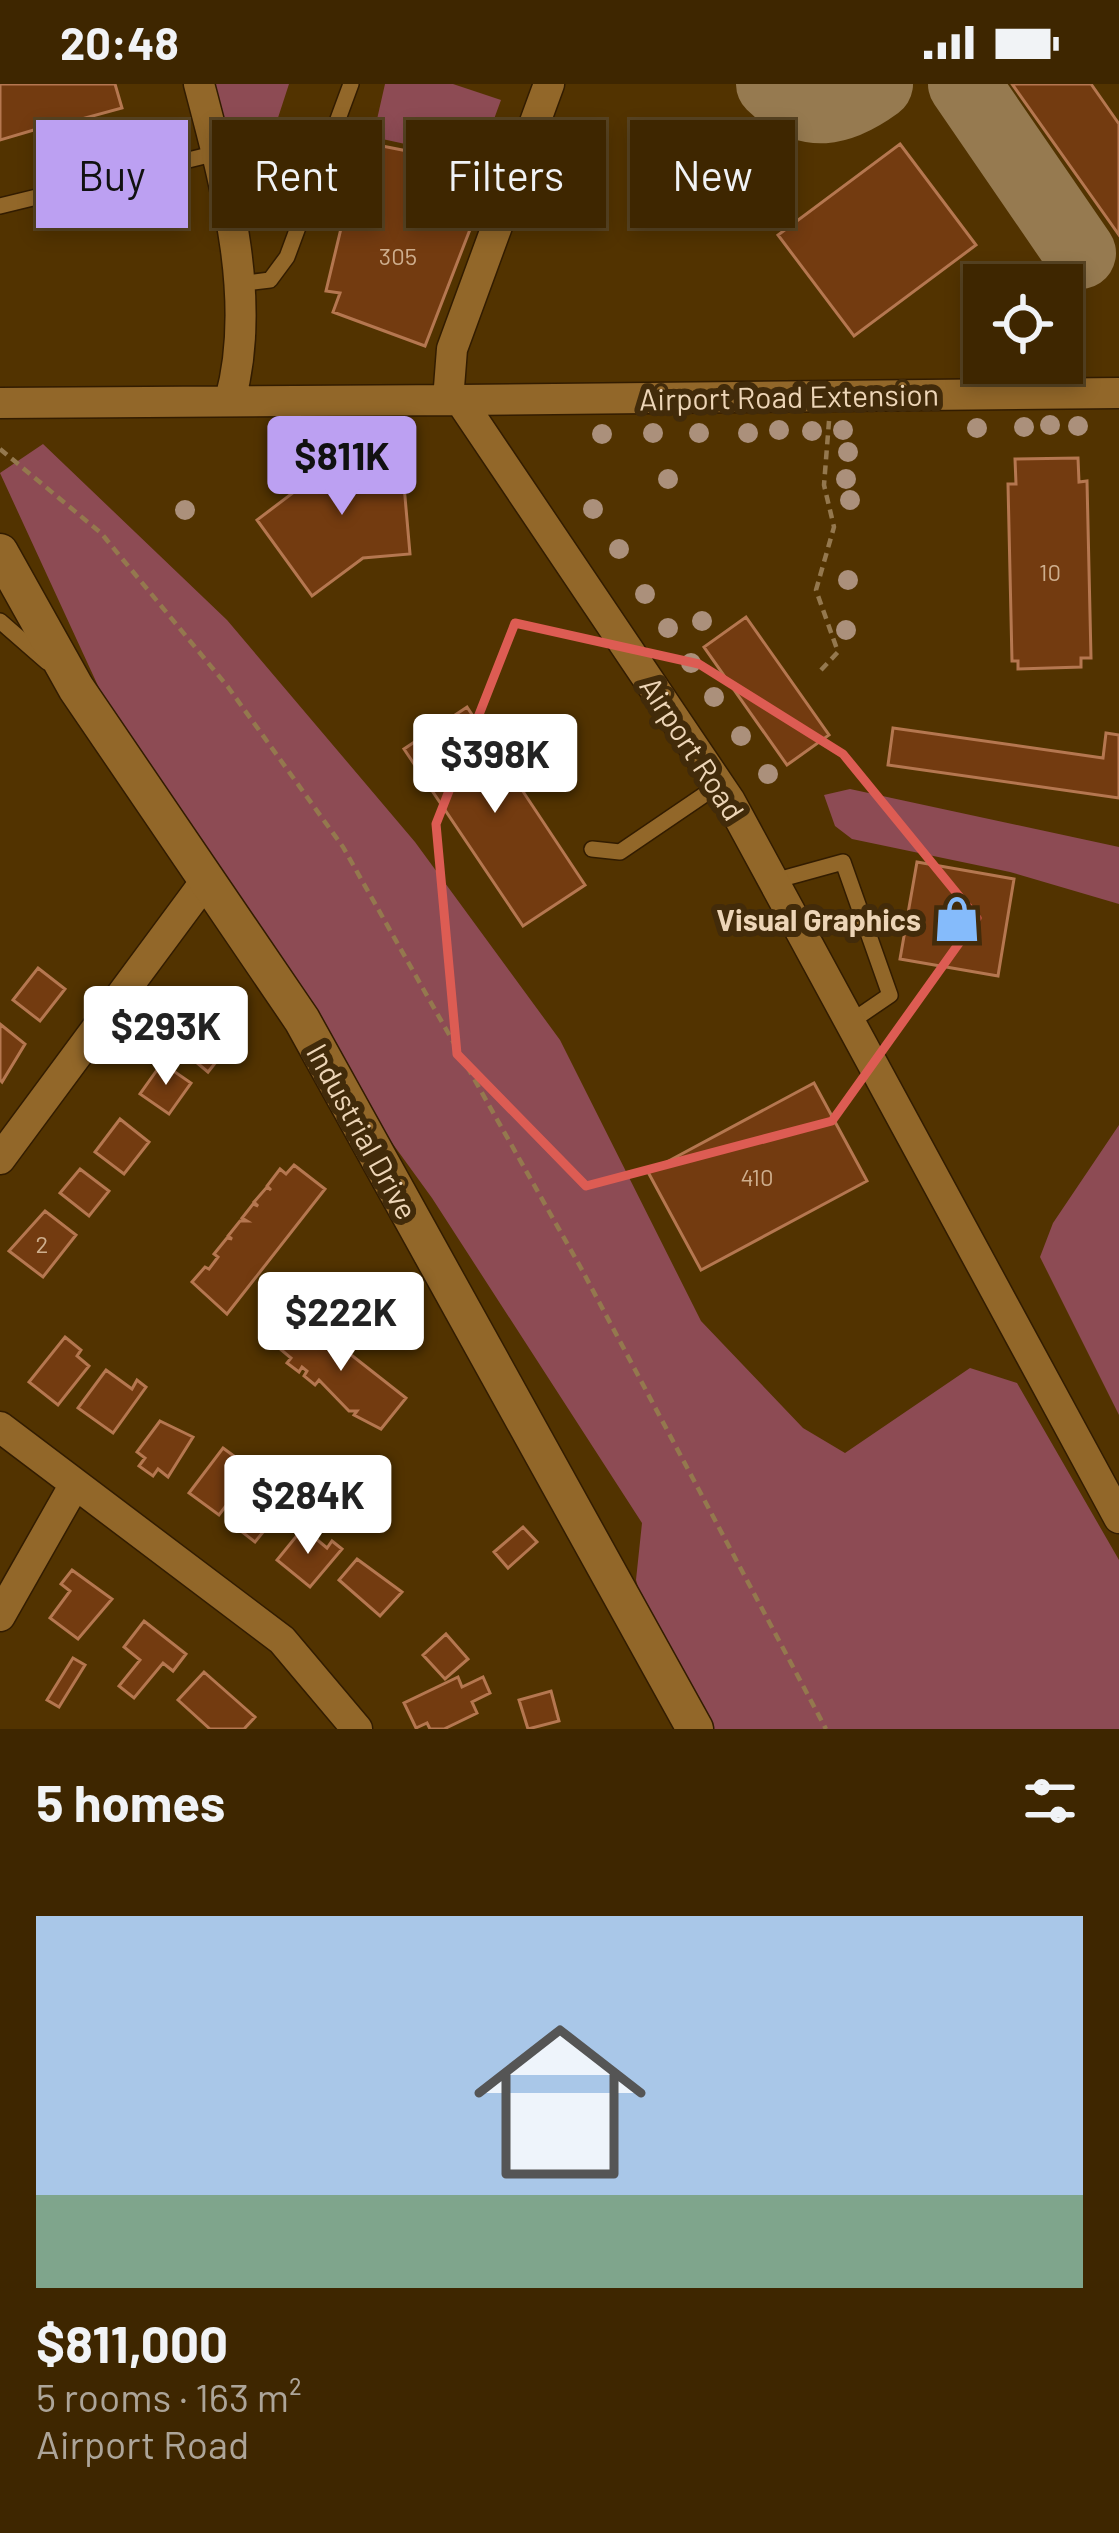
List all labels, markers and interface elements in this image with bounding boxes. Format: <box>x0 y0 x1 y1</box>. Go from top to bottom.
text: 20:48 <box>60 15 179 69</box>
chip: Buy <box>36 120 188 228</box>
chip: Rent <box>212 120 382 228</box>
chip: Filters <box>406 120 606 228</box>
chip: New <box>630 120 795 228</box>
house number: 305 <box>379 241 417 270</box>
map controls <box>963 264 1083 384</box>
button: locate <box>963 264 1083 384</box>
street label: Airport Road Extension <box>639 375 939 417</box>
pin: $811K <box>258 416 426 518</box>
text: $811K <box>294 431 390 478</box>
house number: 10 <box>1039 557 1061 586</box>
street label: Airport Road <box>633 669 753 827</box>
pin: $398K <box>411 714 579 816</box>
text: $398K <box>440 729 550 776</box>
shop icon: Visual Graphics <box>932 894 982 944</box>
place label: Visual Graphics <box>716 901 921 937</box>
pin: $293K <box>82 986 250 1088</box>
text: $293K <box>111 1001 221 1048</box>
street label: Industrial Drive <box>300 1037 426 1225</box>
house number: 410 <box>741 1162 773 1191</box>
house number: 2 <box>36 1229 48 1258</box>
pin: $222K <box>257 1272 425 1374</box>
text: $222K <box>285 1287 397 1334</box>
pin: $284K <box>224 1455 392 1557</box>
text: $284K <box>251 1470 365 1517</box>
icon: filters <box>1017 1768 1083 1834</box>
text: 5 homes <box>36 1771 225 1832</box>
icon: home <box>452 1994 668 2210</box>
text: $811,000 <box>36 2312 228 2373</box>
text: 5 rooms · 163 m² <box>36 2373 302 2420</box>
text: Airport Road <box>36 2420 249 2467</box>

